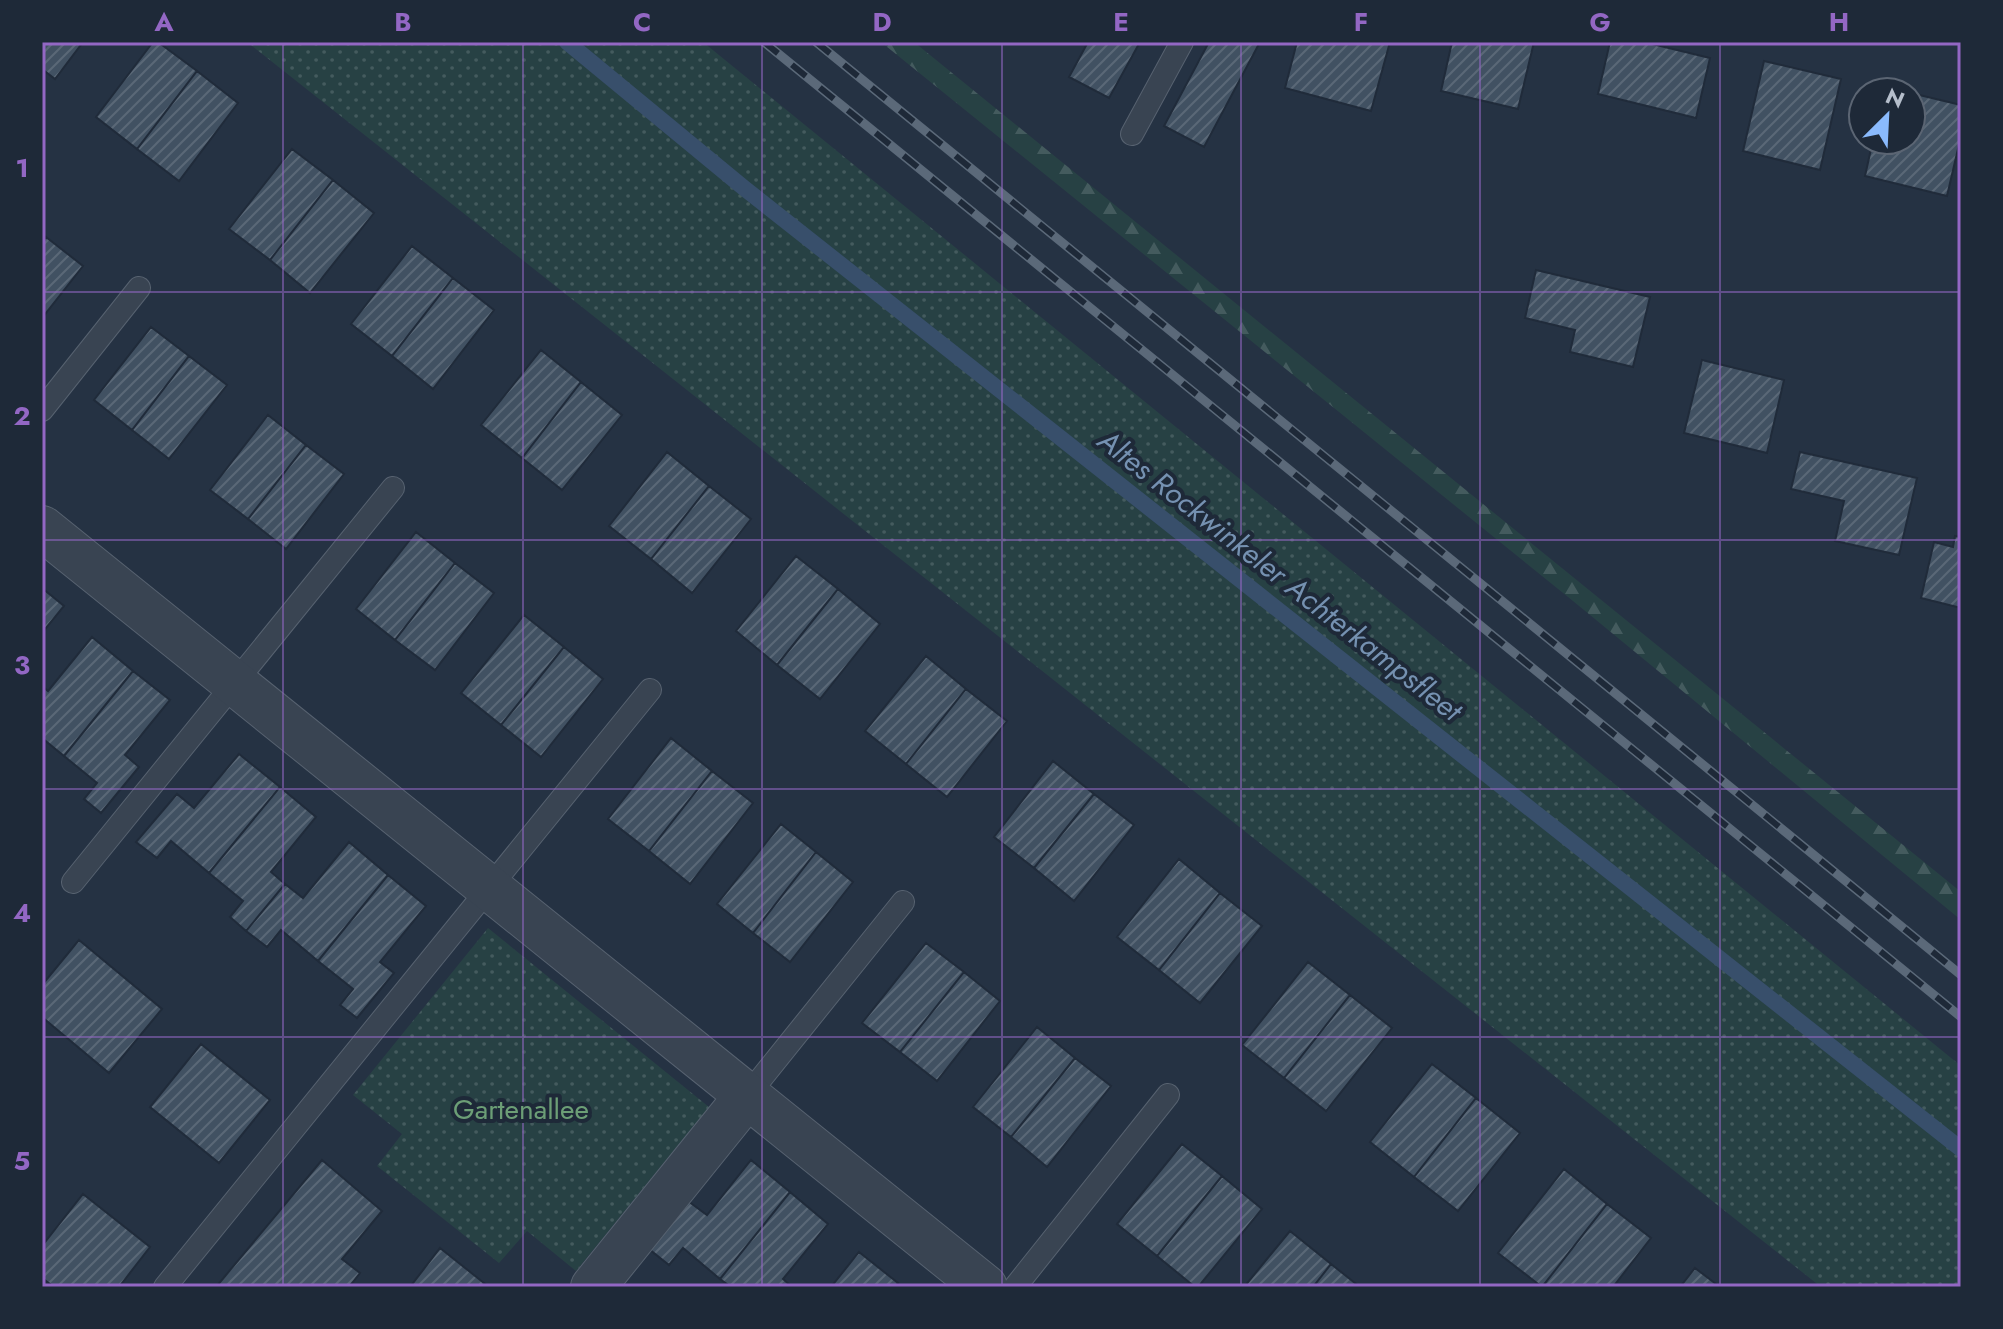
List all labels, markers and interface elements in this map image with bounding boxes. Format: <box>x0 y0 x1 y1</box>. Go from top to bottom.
text: A <box>153 3 174 41</box>
text: B <box>394 3 412 41</box>
text: C <box>633 3 651 41</box>
text: D <box>872 3 892 41</box>
text: E <box>1113 3 1129 41</box>
text: F <box>1354 3 1368 41</box>
text: G <box>1589 3 1611 41</box>
text: H <box>1829 3 1849 41</box>
north arrow <box>1847 76 1927 156</box>
text: N <box>1881 80 1910 116</box>
text: 1 <box>15 149 29 187</box>
text: 2 <box>13 397 31 435</box>
water label: Altes Rockwinkeler Achterkampsfleet <box>1088 418 1473 732</box>
text: 3 <box>14 646 30 684</box>
text: 4 <box>13 894 31 932</box>
park label: Gartenallee <box>453 1089 589 1130</box>
text: 5 <box>14 1142 30 1180</box>

